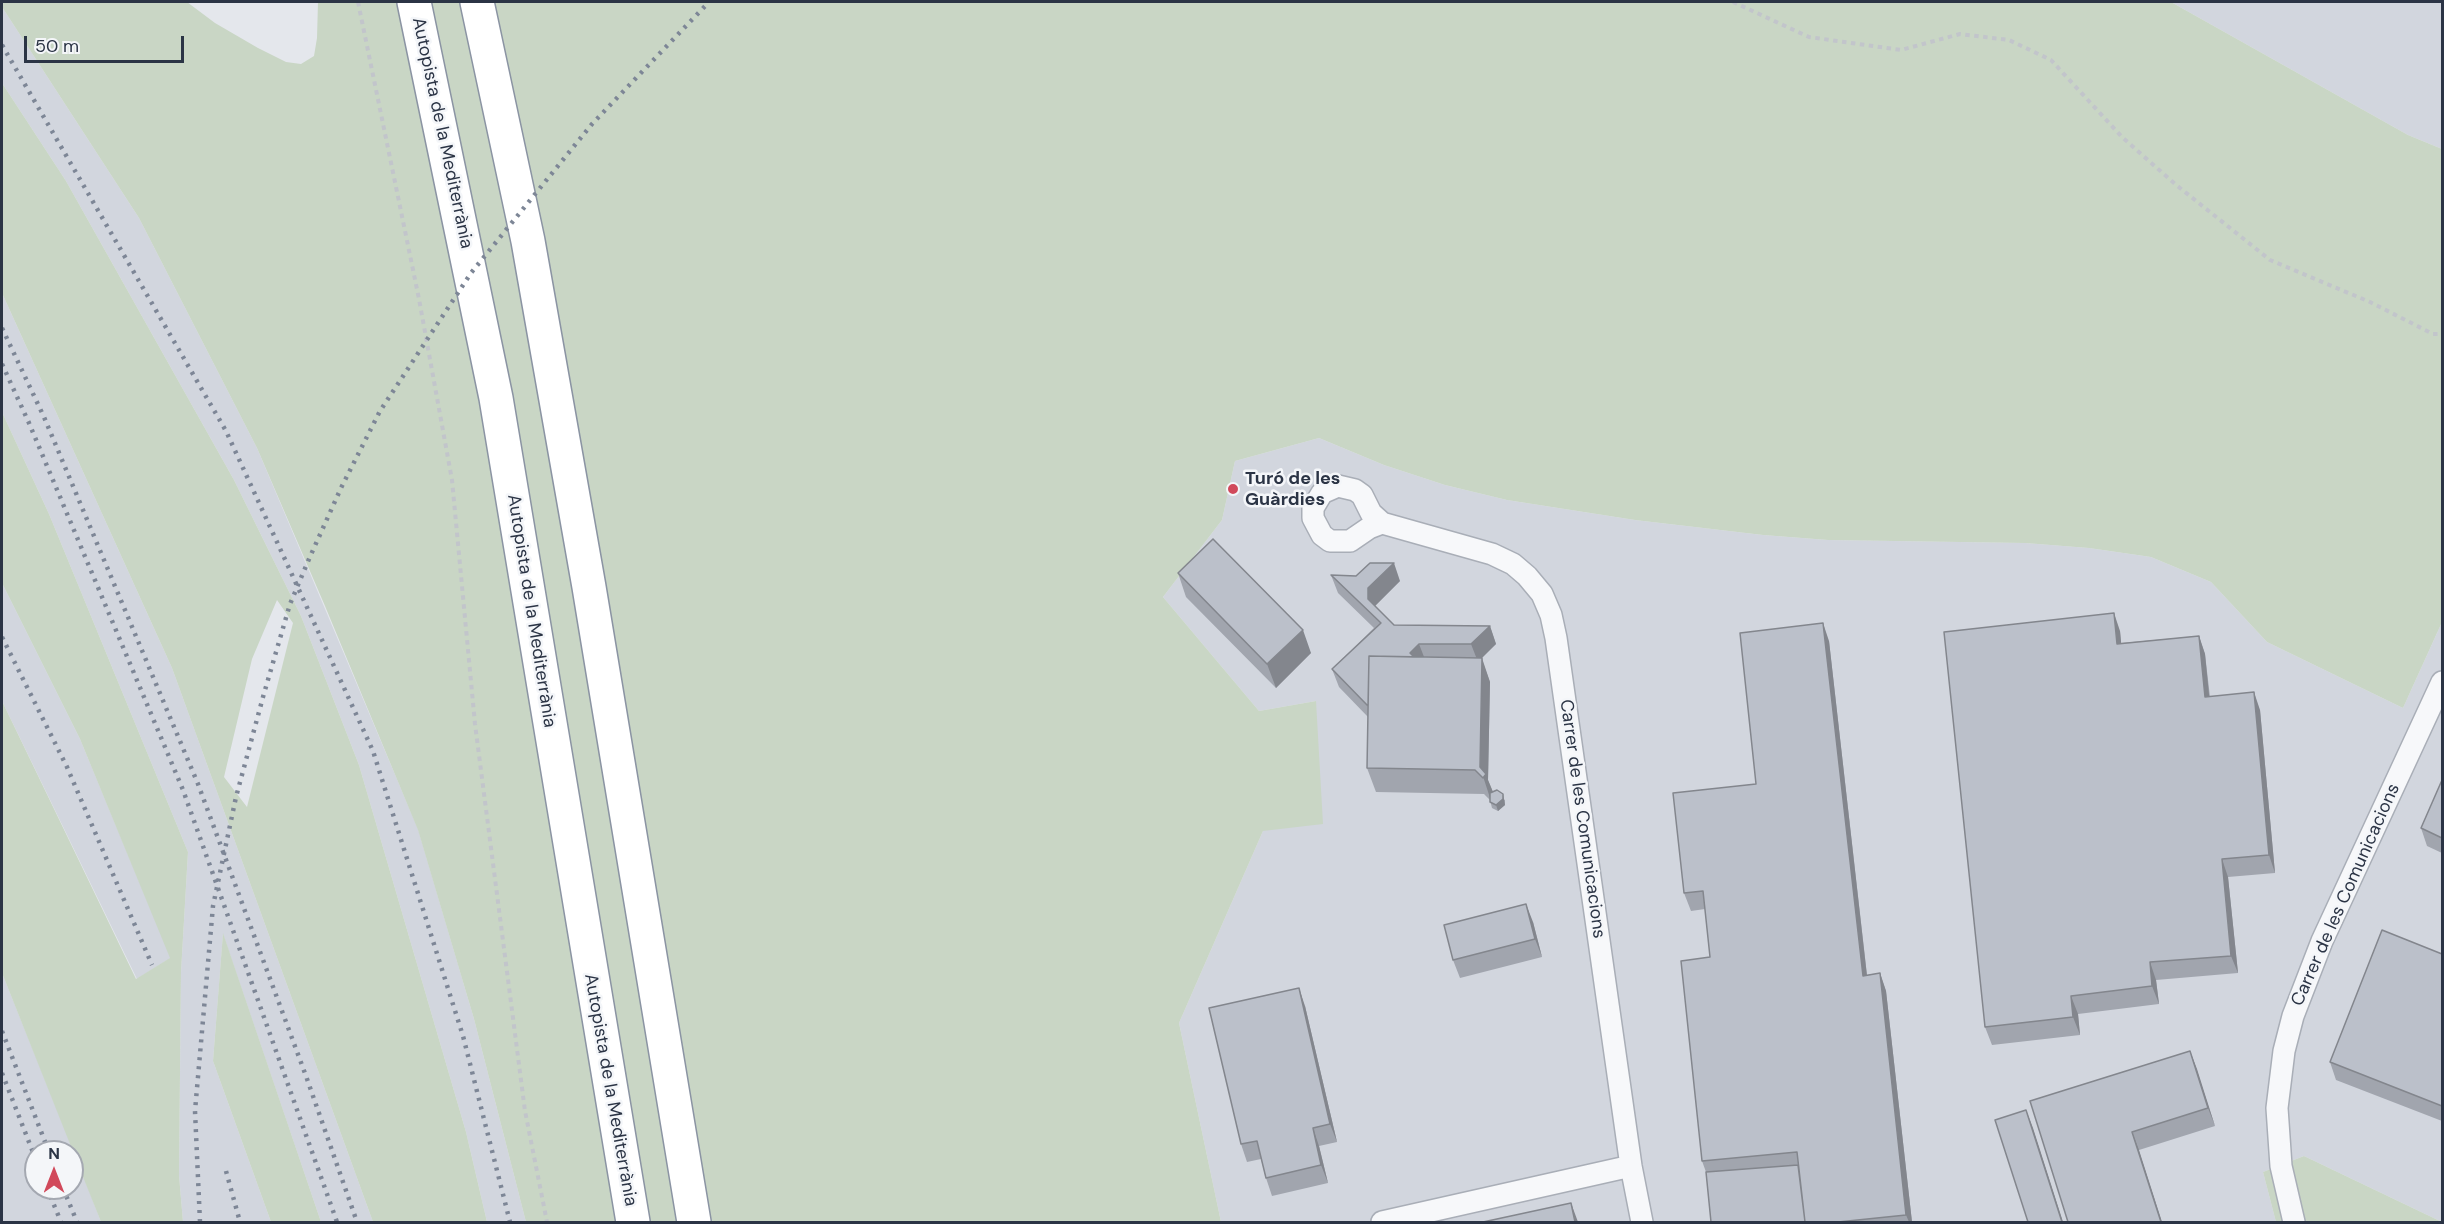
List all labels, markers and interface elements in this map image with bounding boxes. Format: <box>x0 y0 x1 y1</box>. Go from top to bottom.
street label: Autopista de la Mediterrània <box>407 15 477 251</box>
scale bar <box>27 24 188 62</box>
text: 50 m <box>35 34 79 58</box>
place label: Turó de les Guàrdies <box>1245 468 1340 510</box>
marker: Turó de les Guàrdies <box>1226 482 1240 496</box>
street label: Autopista de la Mediterrània <box>502 493 560 729</box>
street label: Carrer de les Comunicacions <box>1555 698 1609 940</box>
street label: Carrer de les Comunicacions <box>2287 781 2405 1009</box>
street label: Autopista de la Mediterrània <box>579 972 641 1208</box>
north arrow <box>24 1140 84 1200</box>
text: N <box>48 1143 60 1164</box>

